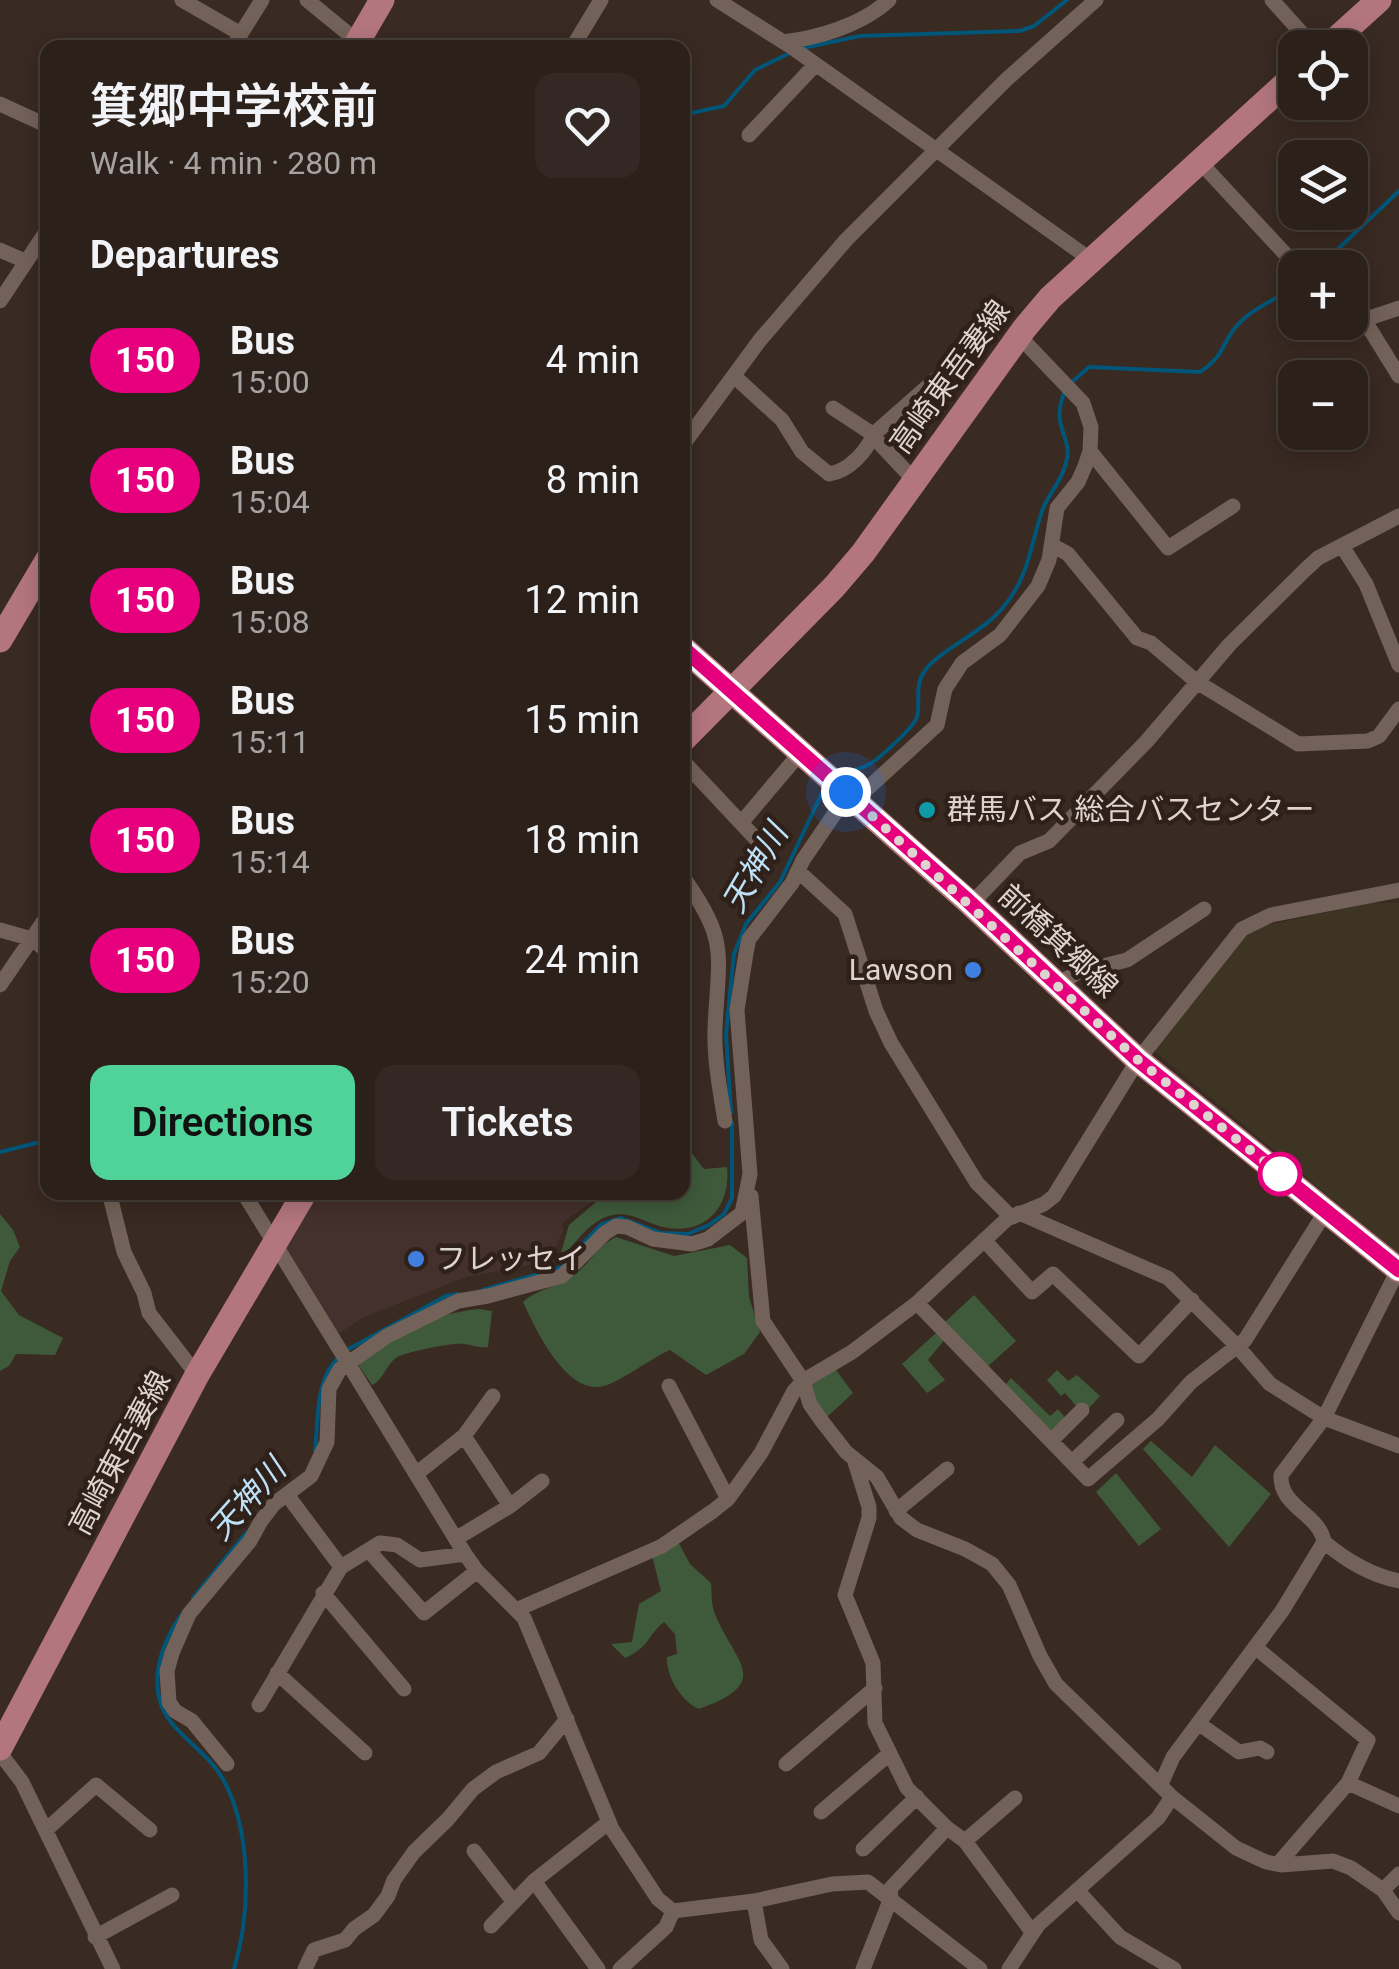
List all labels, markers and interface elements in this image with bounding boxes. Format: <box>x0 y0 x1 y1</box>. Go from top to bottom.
map controls <box>1278 30 1368 450</box>
button: locate <box>1278 30 1368 120</box>
button: heart <box>535 73 640 178</box>
text: 箕郷中学校前 <box>90 78 378 135</box>
button: layers <box>1278 140 1368 230</box>
text: Walk · 4 min · 280 m <box>90 144 377 182</box>
text: Departures <box>90 233 280 277</box>
button: + <box>1278 250 1368 340</box>
street label: 高崎東吾妻線 <box>883 294 1017 460</box>
text: Bus <box>230 319 295 363</box>
text: 4 min <box>546 338 640 382</box>
text: 150 <box>115 340 175 381</box>
button: − <box>1278 360 1368 450</box>
text: 15:00 <box>230 363 310 401</box>
text: Bus <box>230 439 295 483</box>
text: 8 min <box>546 458 640 502</box>
text: 150 <box>115 460 175 501</box>
text: 15:04 <box>230 483 310 521</box>
text: Bus <box>230 559 295 603</box>
text: 12 min <box>524 578 640 622</box>
text: 150 <box>115 580 175 621</box>
text: 15:08 <box>230 603 310 641</box>
text: Bus <box>230 679 295 723</box>
text: 15 min <box>524 698 640 742</box>
text: 150 <box>115 700 175 741</box>
text: 15:11 <box>230 723 310 761</box>
your location <box>821 767 871 817</box>
place label: 群馬バス 総合バスセンター <box>947 792 1314 827</box>
text: Bus <box>230 799 295 843</box>
marker: 群馬バス 総合バスセンター <box>916 799 938 821</box>
water label: 天神川 <box>715 814 797 919</box>
text: 18 min <box>524 818 640 862</box>
text: 150 <box>115 820 175 861</box>
text: 15:14 <box>230 843 310 881</box>
street label: 前橋箕郷線 <box>992 877 1125 1005</box>
text: Bus <box>230 919 295 963</box>
text: 24 min <box>524 938 640 982</box>
text: 150 <box>115 940 175 981</box>
place label: Lawson <box>849 952 953 987</box>
marker: Lawson <box>962 959 984 981</box>
text: 15:20 <box>230 963 310 1001</box>
button: Directions <box>90 1065 355 1180</box>
button: Tickets <box>375 1065 640 1180</box>
unlabelled marker <box>1259 1153 1301 1195</box>
place label: フレッセイ <box>436 1241 586 1276</box>
marker: フレッセイ <box>405 1248 427 1270</box>
street label: 高崎東吾妻線 <box>62 1365 177 1540</box>
water label: 天神川 <box>201 1448 295 1547</box>

